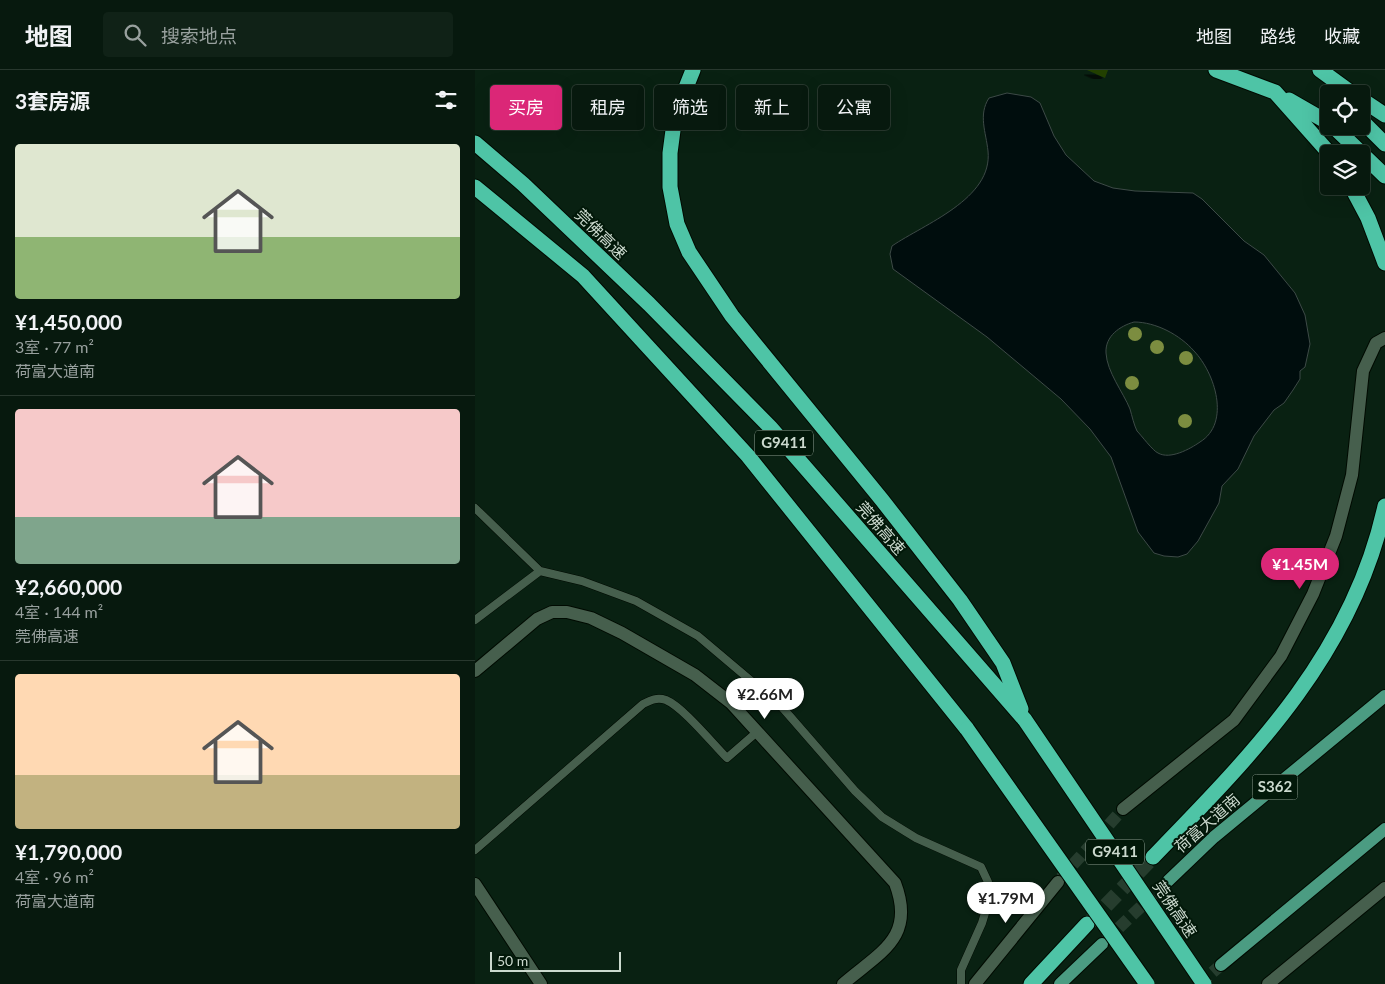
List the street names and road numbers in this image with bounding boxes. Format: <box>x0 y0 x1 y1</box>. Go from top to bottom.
street label: 莞佛高速 <box>572 205 631 263</box>
road number: G9411 <box>755 430 813 456</box>
street label: 莞佛高速 <box>853 497 910 558</box>
road number: S362 <box>1253 774 1297 800</box>
street label: 荷富大道南 <box>1170 789 1243 856</box>
road number: G9411 <box>1086 840 1144 864</box>
street label: 莞佛高速 <box>1150 877 1201 941</box>

